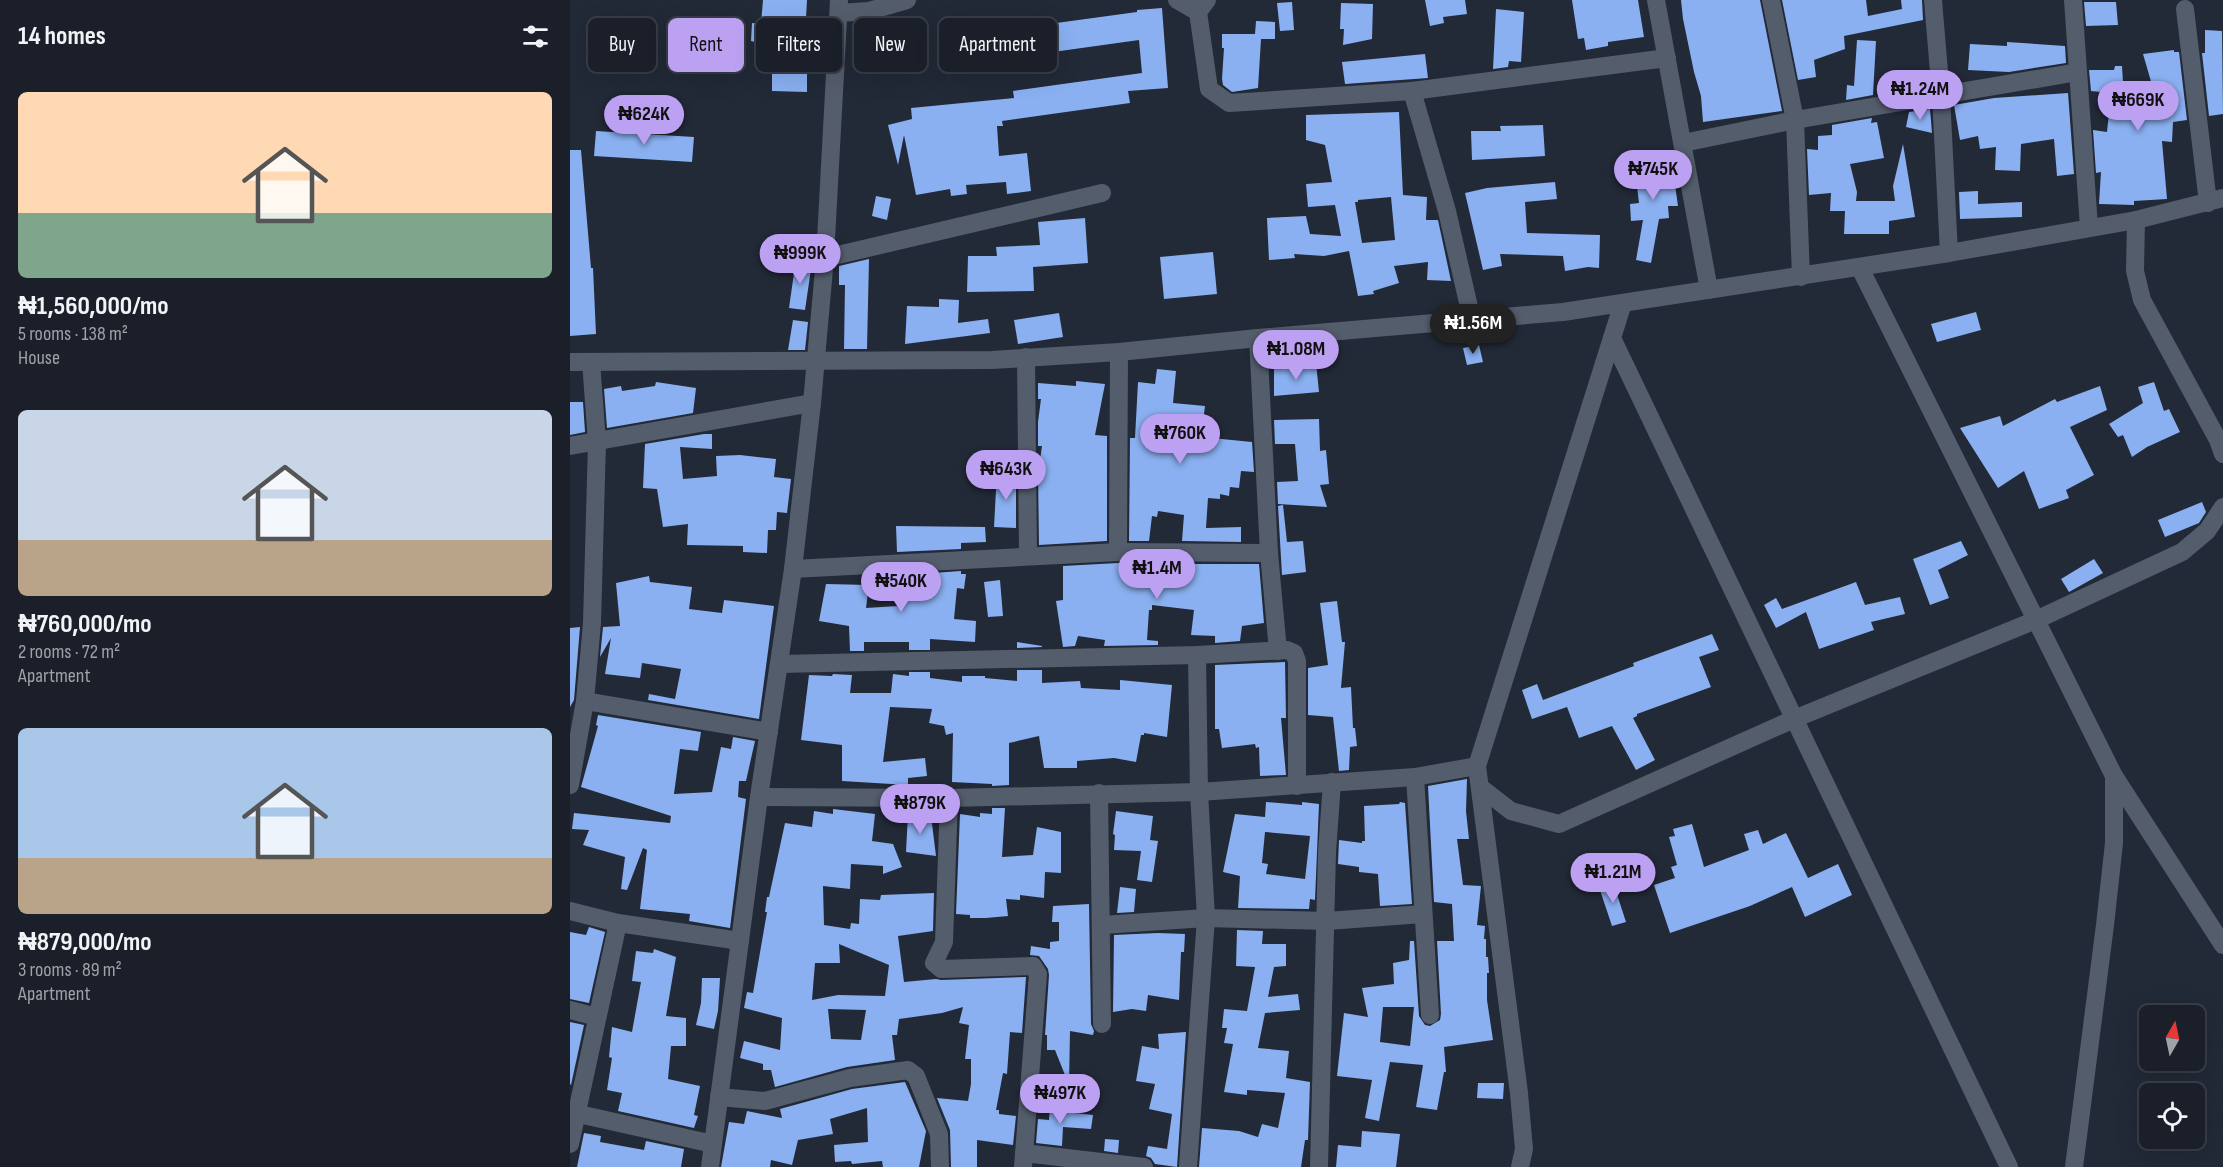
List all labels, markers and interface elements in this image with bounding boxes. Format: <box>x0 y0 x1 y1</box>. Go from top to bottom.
chip: Buy <box>588 18 656 72</box>
chip: Rent <box>668 18 744 72</box>
chip: Filters <box>756 18 842 72</box>
chip: New <box>854 18 927 72</box>
chip: Apartment <box>939 18 1057 72</box>
icon: filters <box>519 20 552 53</box>
text: 14 homes <box>18 21 106 52</box>
pin: ₦1.24M <box>1871 70 1969 121</box>
text: ₦1.24M <box>1891 77 1949 101</box>
pin: ₦669K <box>2096 81 2180 132</box>
text: ₦669K <box>2112 88 2164 112</box>
pin: ₦624K <box>602 95 686 146</box>
text: ₦624K <box>618 102 670 126</box>
icon: home <box>231 131 339 239</box>
pin: ₦745K <box>1611 150 1695 201</box>
text: ₦745K <box>1628 157 1678 181</box>
pin: ₦999K <box>758 234 842 285</box>
text: ₦999K <box>774 241 826 265</box>
text: ₦1,560,000/mo <box>18 291 169 322</box>
pin: ₦1.56M <box>1424 304 1522 355</box>
text: ₦1.56M <box>1444 311 1502 335</box>
text: 5 rooms · 138 m² <box>18 322 128 346</box>
pin: ₦1.08M <box>1247 330 1345 381</box>
text: ₦1.08M <box>1267 337 1325 361</box>
text: House <box>18 346 60 370</box>
pin: ₦760K <box>1138 414 1222 465</box>
text: ₦760K <box>1154 421 1206 445</box>
icon: home <box>231 449 339 557</box>
pin: ₦643K <box>964 450 1048 501</box>
text: ₦643K <box>980 457 1032 481</box>
pin: ₦1.4M <box>1115 549 1199 600</box>
text: ₦1.4M <box>1132 556 1182 580</box>
pin: ₦540K <box>859 562 943 613</box>
text: ₦540K <box>875 569 927 593</box>
text: ₦760,000/mo <box>18 609 152 640</box>
text: 2 rooms · 72 m² <box>18 640 120 664</box>
text: Apartment <box>18 664 91 688</box>
icon: home <box>231 767 339 875</box>
pin: ₦879K <box>878 784 962 835</box>
text: ₦879K <box>894 791 946 815</box>
pin: ₦1.21M <box>1564 853 1662 904</box>
text: ₦1.21M <box>1585 860 1642 884</box>
text: ₦879,000/mo <box>18 927 152 958</box>
text: 3 rooms · 89 m² <box>18 958 122 982</box>
text: Apartment <box>18 982 91 1006</box>
north arrow <box>2139 1005 2205 1071</box>
map controls <box>2139 1005 2205 1149</box>
pin: ₦497K <box>1018 1074 1102 1125</box>
text: ₦497K <box>1034 1081 1086 1105</box>
button: locate <box>2139 1083 2205 1149</box>

